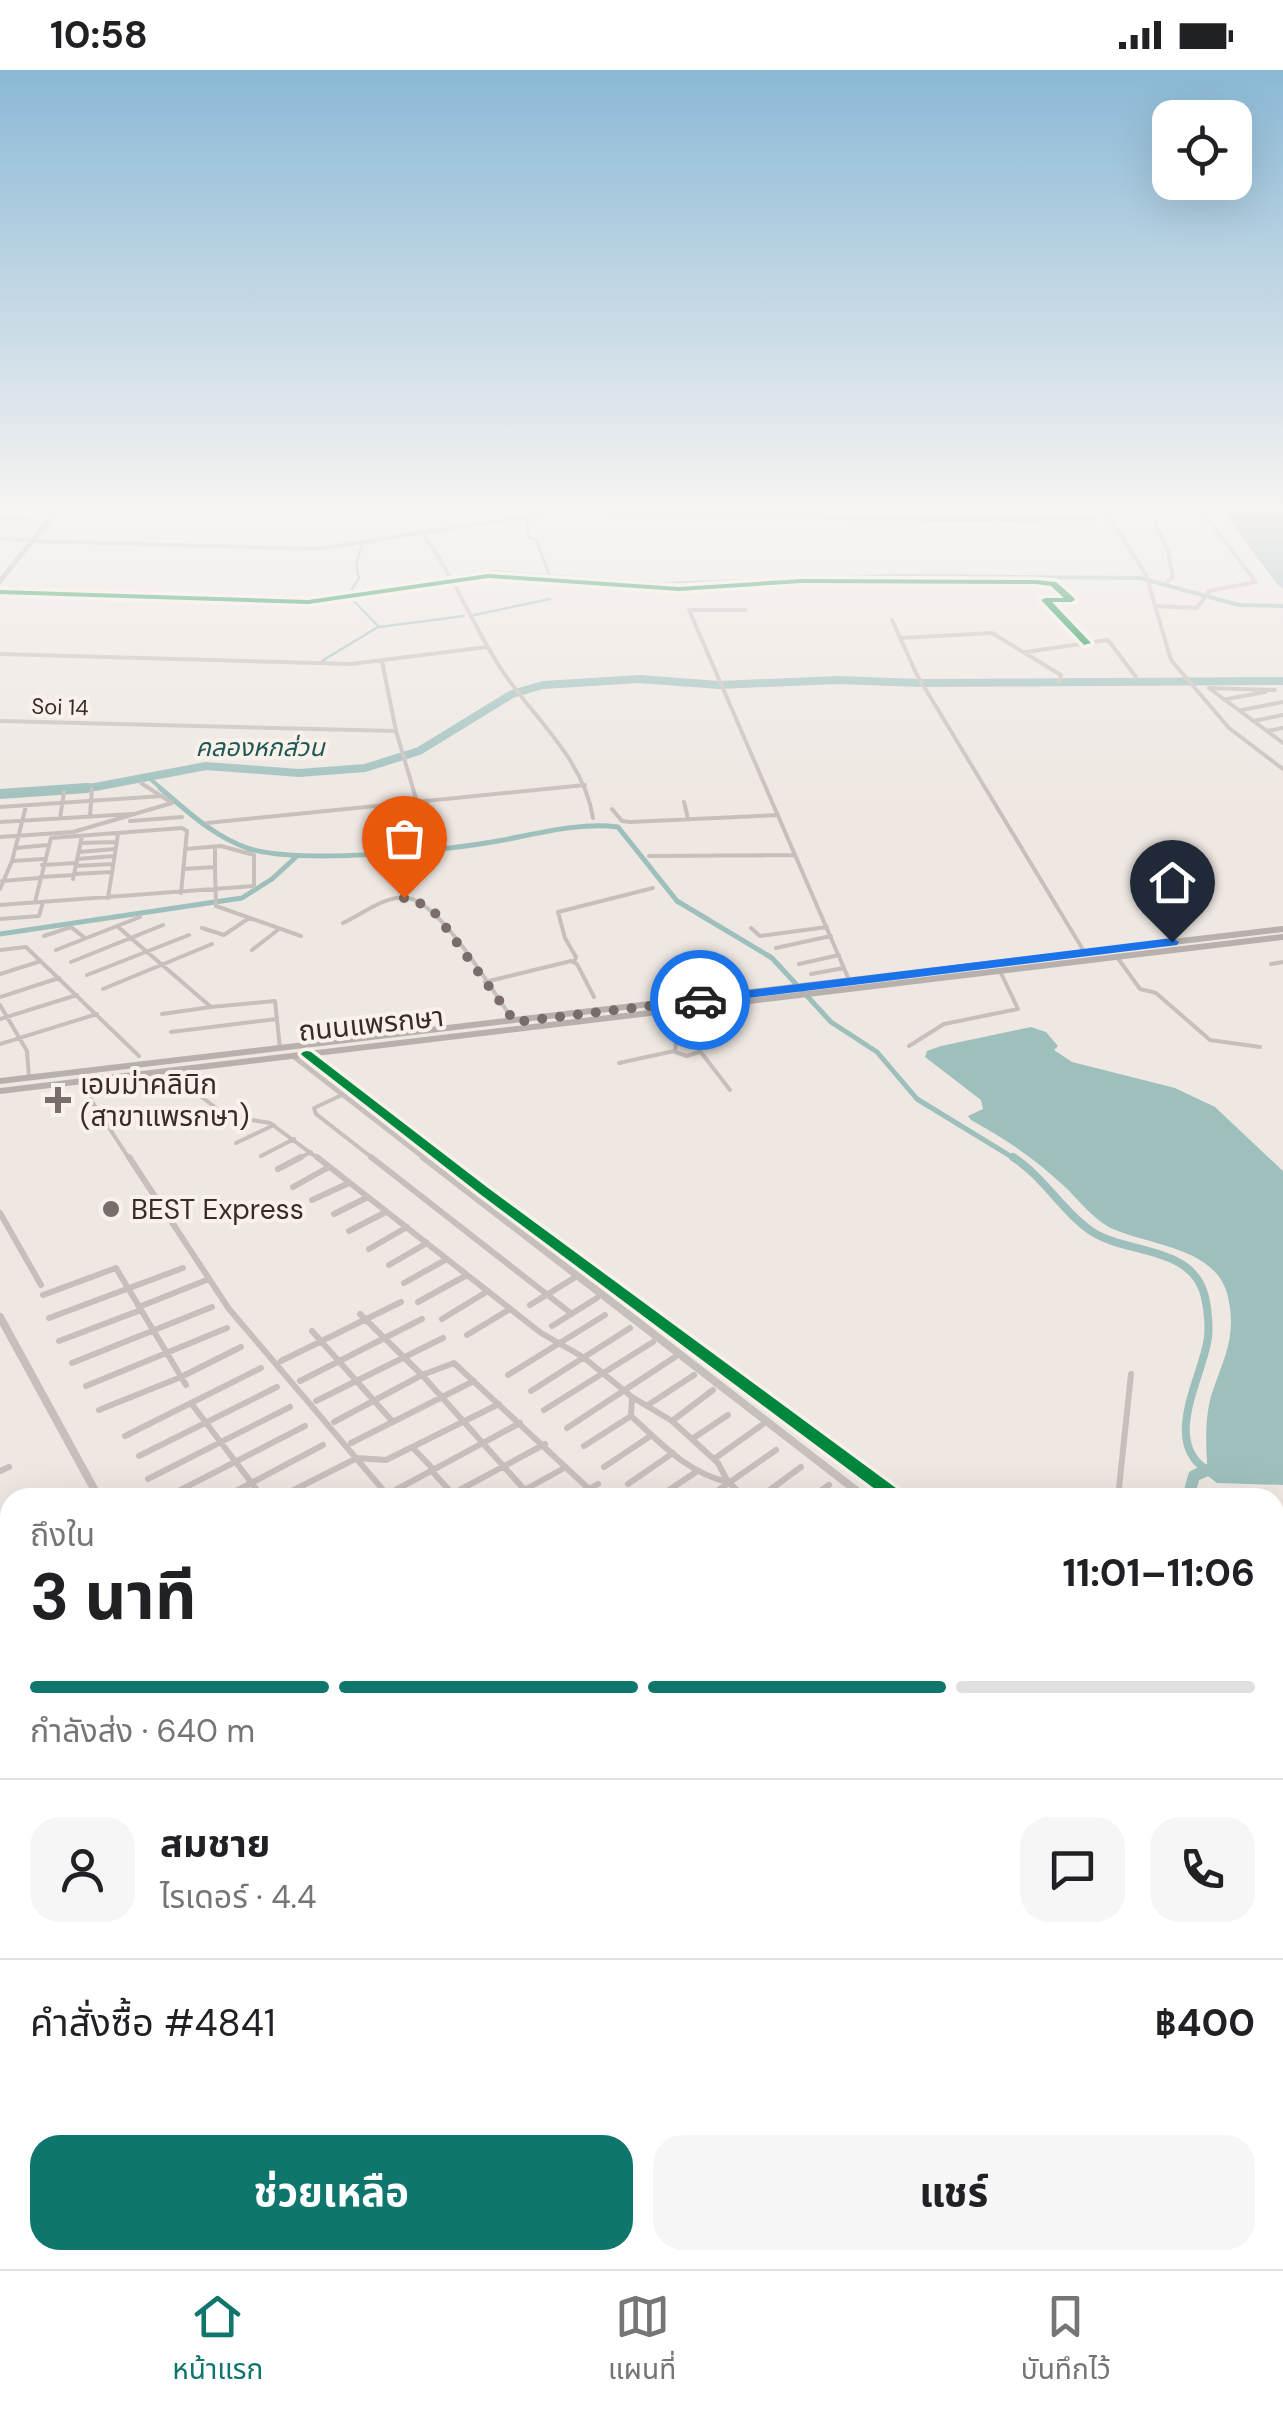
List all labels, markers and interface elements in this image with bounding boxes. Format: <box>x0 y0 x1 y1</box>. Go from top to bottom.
text: 10:58 <box>50 10 148 60</box>
map controls <box>1152 100 1252 200</box>
button: locate <box>1152 100 1252 200</box>
street label: Soi 14 <box>31 692 89 722</box>
water label: คลองหกส่วน <box>195 731 326 764</box>
pin <box>362 796 447 899</box>
icon: bag <box>377 811 432 866</box>
pin <box>1130 840 1215 943</box>
icon: home <box>1145 855 1200 910</box>
courier <box>650 950 750 1050</box>
icon: car <box>673 973 728 1028</box>
street label: ถนนแพรกษา <box>297 998 445 1050</box>
place label: เอมม่าคลินิก (สาขาแพรกษา) <box>80 1066 250 1135</box>
marker: เอมม่าคลินิก (สาขาแพรกษา) <box>45 1087 71 1113</box>
place label: BEST Express <box>131 1191 304 1228</box>
marker: BEST Express <box>100 1198 122 1220</box>
text: ถึงใน <box>30 1514 95 1556</box>
text: 11:01–11:06 <box>1062 1548 1255 1598</box>
text: 3 นาที <box>30 1555 197 1639</box>
text: กำลังส่ง · 640 m <box>30 1710 255 1752</box>
button: person <box>30 1817 135 1922</box>
button: chat <box>1020 1817 1125 1922</box>
button: phone <box>1150 1817 1255 1922</box>
text: สมชาย <box>160 1819 270 1869</box>
text: ไรเดอร์ · 4.4 <box>160 1876 316 1918</box>
text: คำสั่งซื้อ #4841 <box>30 1998 276 2048</box>
text: ฿400 <box>1155 1998 1255 2048</box>
button: ช่วยเหลือ <box>30 2135 633 2250</box>
button: แชร์ <box>653 2135 1255 2250</box>
tab: หน้าแรก <box>172 2289 263 2392</box>
tab: แผนที่ <box>608 2289 676 2392</box>
tab: บันทึกไว้ <box>1021 2289 1111 2392</box>

